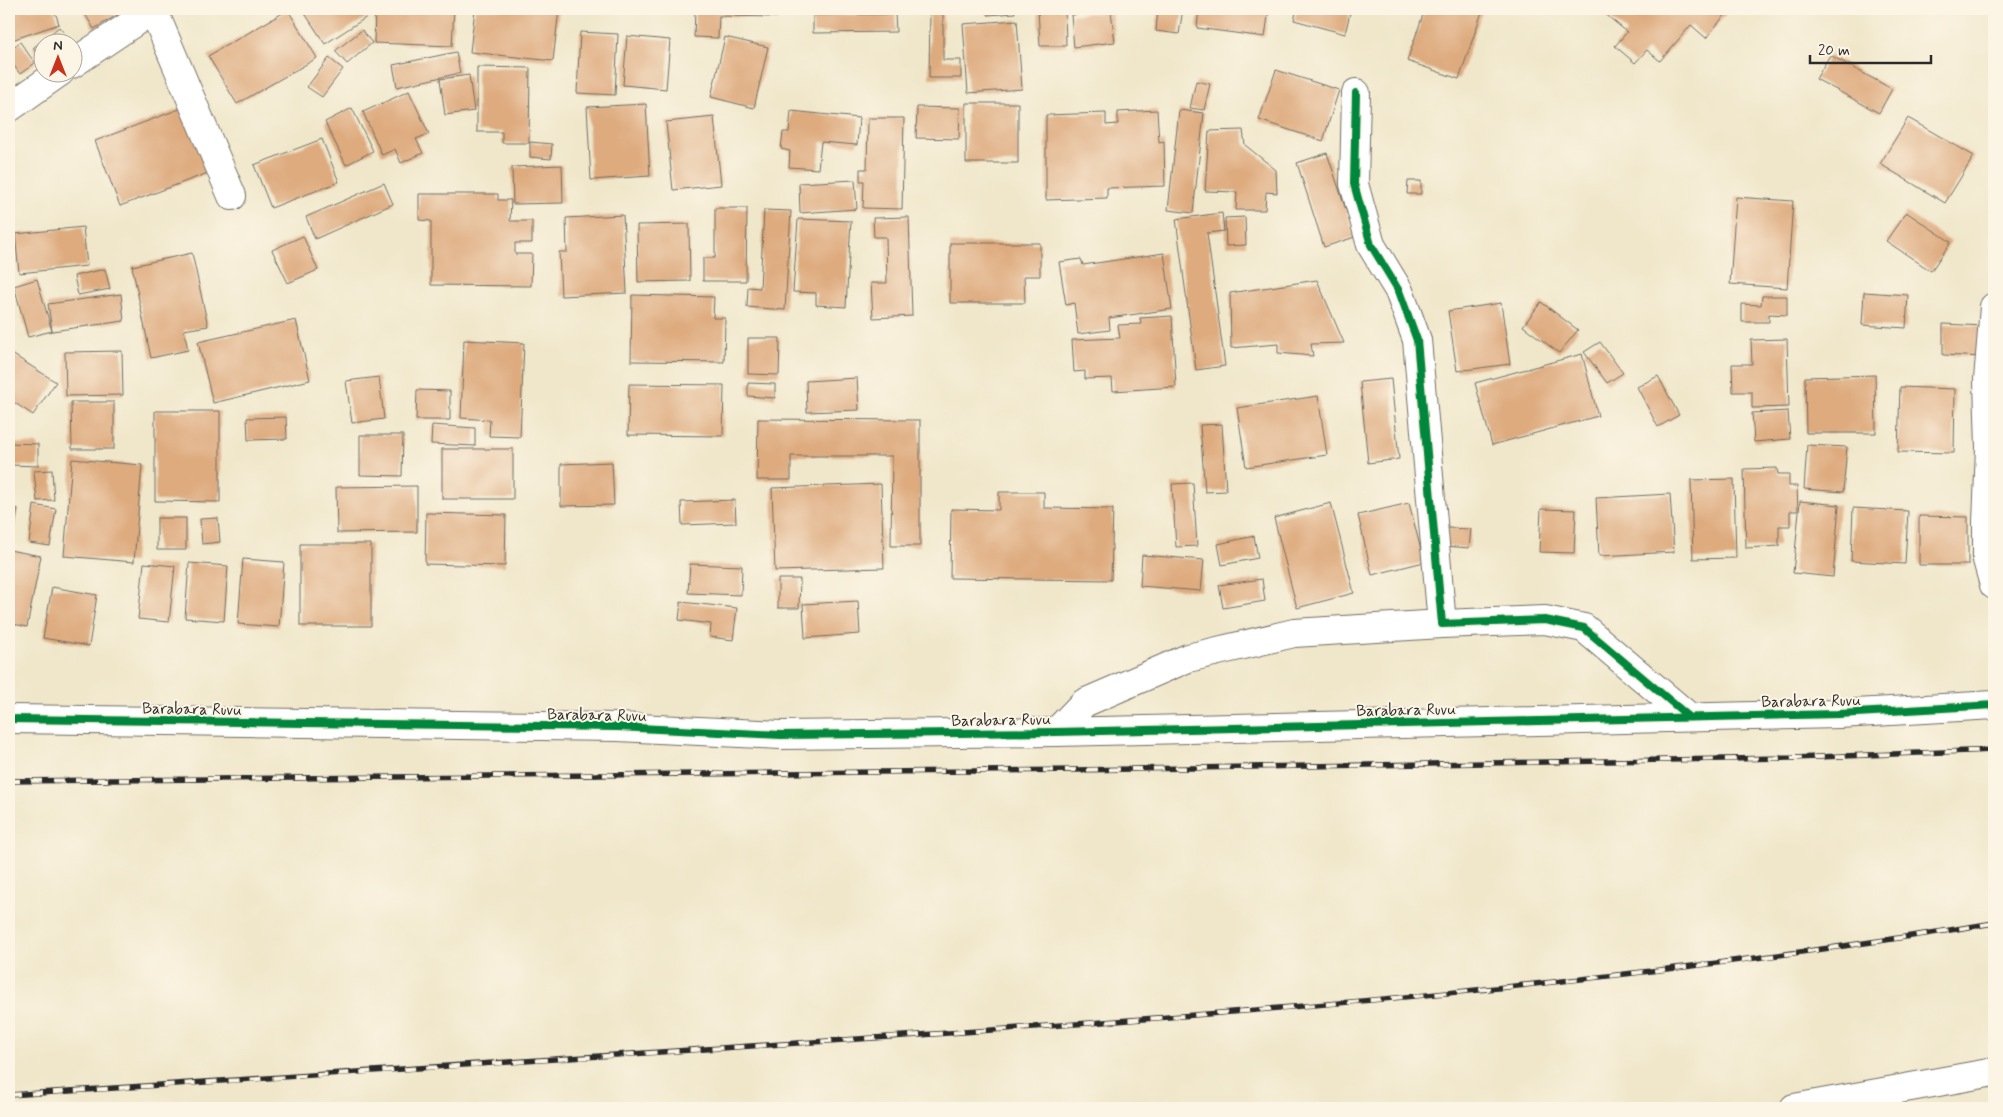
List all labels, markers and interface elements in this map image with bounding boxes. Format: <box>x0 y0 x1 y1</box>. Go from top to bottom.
north arrow <box>32 32 82 82</box>
scale bar <box>1810 32 1932 64</box>
text: N <box>53 37 63 55</box>
text: 20 m <box>1818 41 1850 61</box>
street label: Barabara Ruvu <box>1761 690 1861 713</box>
street label: Barabara Ruvu <box>142 698 242 721</box>
street label: Barabara Ruvu <box>1356 699 1456 722</box>
street label: Barabara Ruvu <box>547 704 647 727</box>
street label: Barabara Ruvu <box>951 709 1051 732</box>

